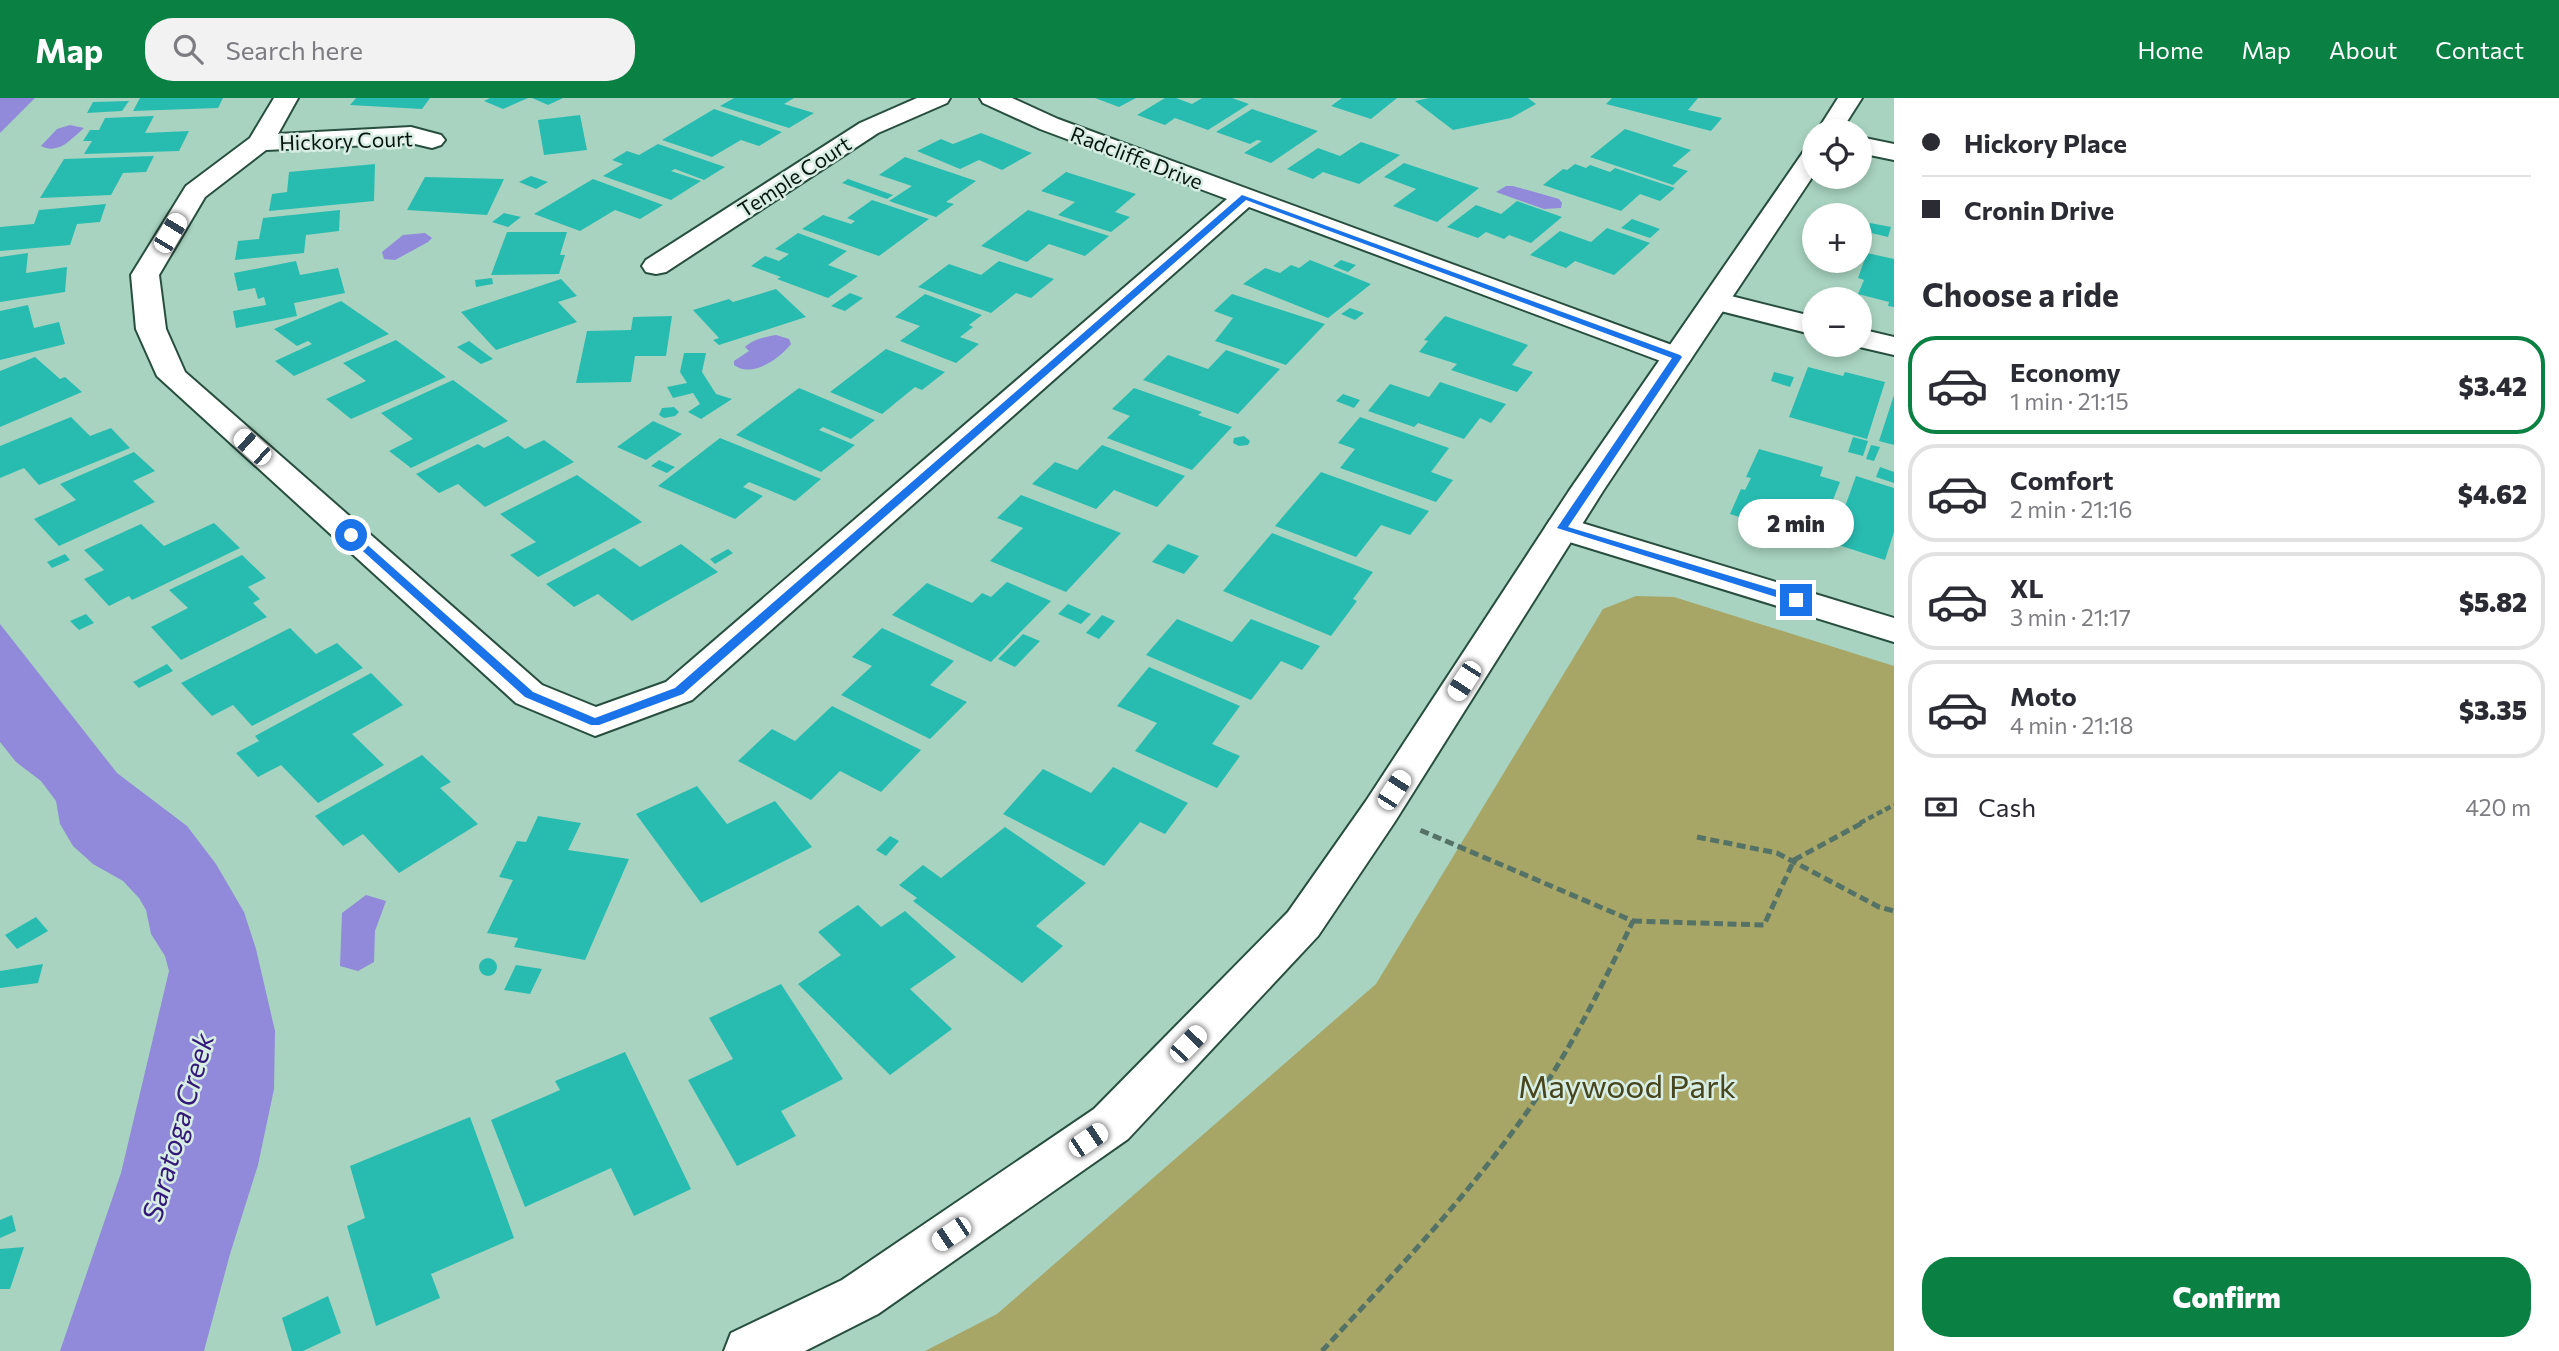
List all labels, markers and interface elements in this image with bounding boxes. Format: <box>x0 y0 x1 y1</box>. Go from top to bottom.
search box <box>145 18 635 81</box>
text: Map <box>35 29 103 70</box>
icon: search <box>169 30 207 68</box>
text: Search here <box>225 34 363 65</box>
text: Home <box>2138 35 2204 64</box>
text: Map <box>2242 35 2291 64</box>
text: About <box>2329 35 2397 64</box>
text: Contact <box>2435 35 2524 64</box>
map controls <box>1802 119 1872 357</box>
button: locate <box>1802 119 1872 189</box>
street label: Radcliffe Drive <box>1067 120 1207 194</box>
street label: Hickory Court <box>279 125 413 155</box>
text: Hickory Place <box>1964 127 2127 158</box>
street label: Temple Court <box>733 130 855 222</box>
text: Cronin Drive <box>1964 194 2114 225</box>
button: + <box>1802 203 1872 273</box>
car <box>151 210 190 256</box>
text: Choose a ride <box>1922 274 2119 314</box>
button: − <box>1802 287 1872 357</box>
icon: car <box>1926 354 1989 417</box>
text: Economy <box>2010 356 2121 387</box>
text: $3.42 <box>2459 370 2527 401</box>
text: 1 min · 21:15 <box>2010 387 2129 415</box>
car <box>230 425 275 469</box>
icon: car <box>1926 462 1989 525</box>
text: Comfort <box>2010 464 2113 495</box>
text: $4.62 <box>2458 478 2527 509</box>
text: 2 min · 21:16 <box>2010 495 2132 523</box>
callout: 2 min <box>1738 498 1854 547</box>
text: 2 min <box>1767 509 1825 537</box>
route start <box>335 519 367 551</box>
icon: car <box>1926 570 1989 633</box>
text: XL <box>2010 572 2044 603</box>
route end <box>1780 584 1812 616</box>
text: $5.82 <box>2459 586 2527 617</box>
text: 3 min · 21:17 <box>2010 603 2131 631</box>
car <box>1444 658 1485 704</box>
icon: car <box>1926 678 1989 741</box>
text: Moto <box>2010 680 2077 711</box>
text: $3.35 <box>2459 694 2527 725</box>
text: 4 min · 21:18 <box>2010 711 2133 739</box>
car <box>1374 767 1415 813</box>
icon: cash <box>1922 788 1960 826</box>
text: Cash <box>1978 791 2036 822</box>
text: 420 m <box>2465 793 2531 821</box>
car <box>1166 1022 1211 1066</box>
water label: Saratoga Creek <box>134 1028 220 1225</box>
park label: Maywood Park <box>1518 1065 1736 1105</box>
car <box>1065 1120 1112 1160</box>
car <box>928 1214 975 1254</box>
button: Confirm <box>1922 1257 2531 1337</box>

